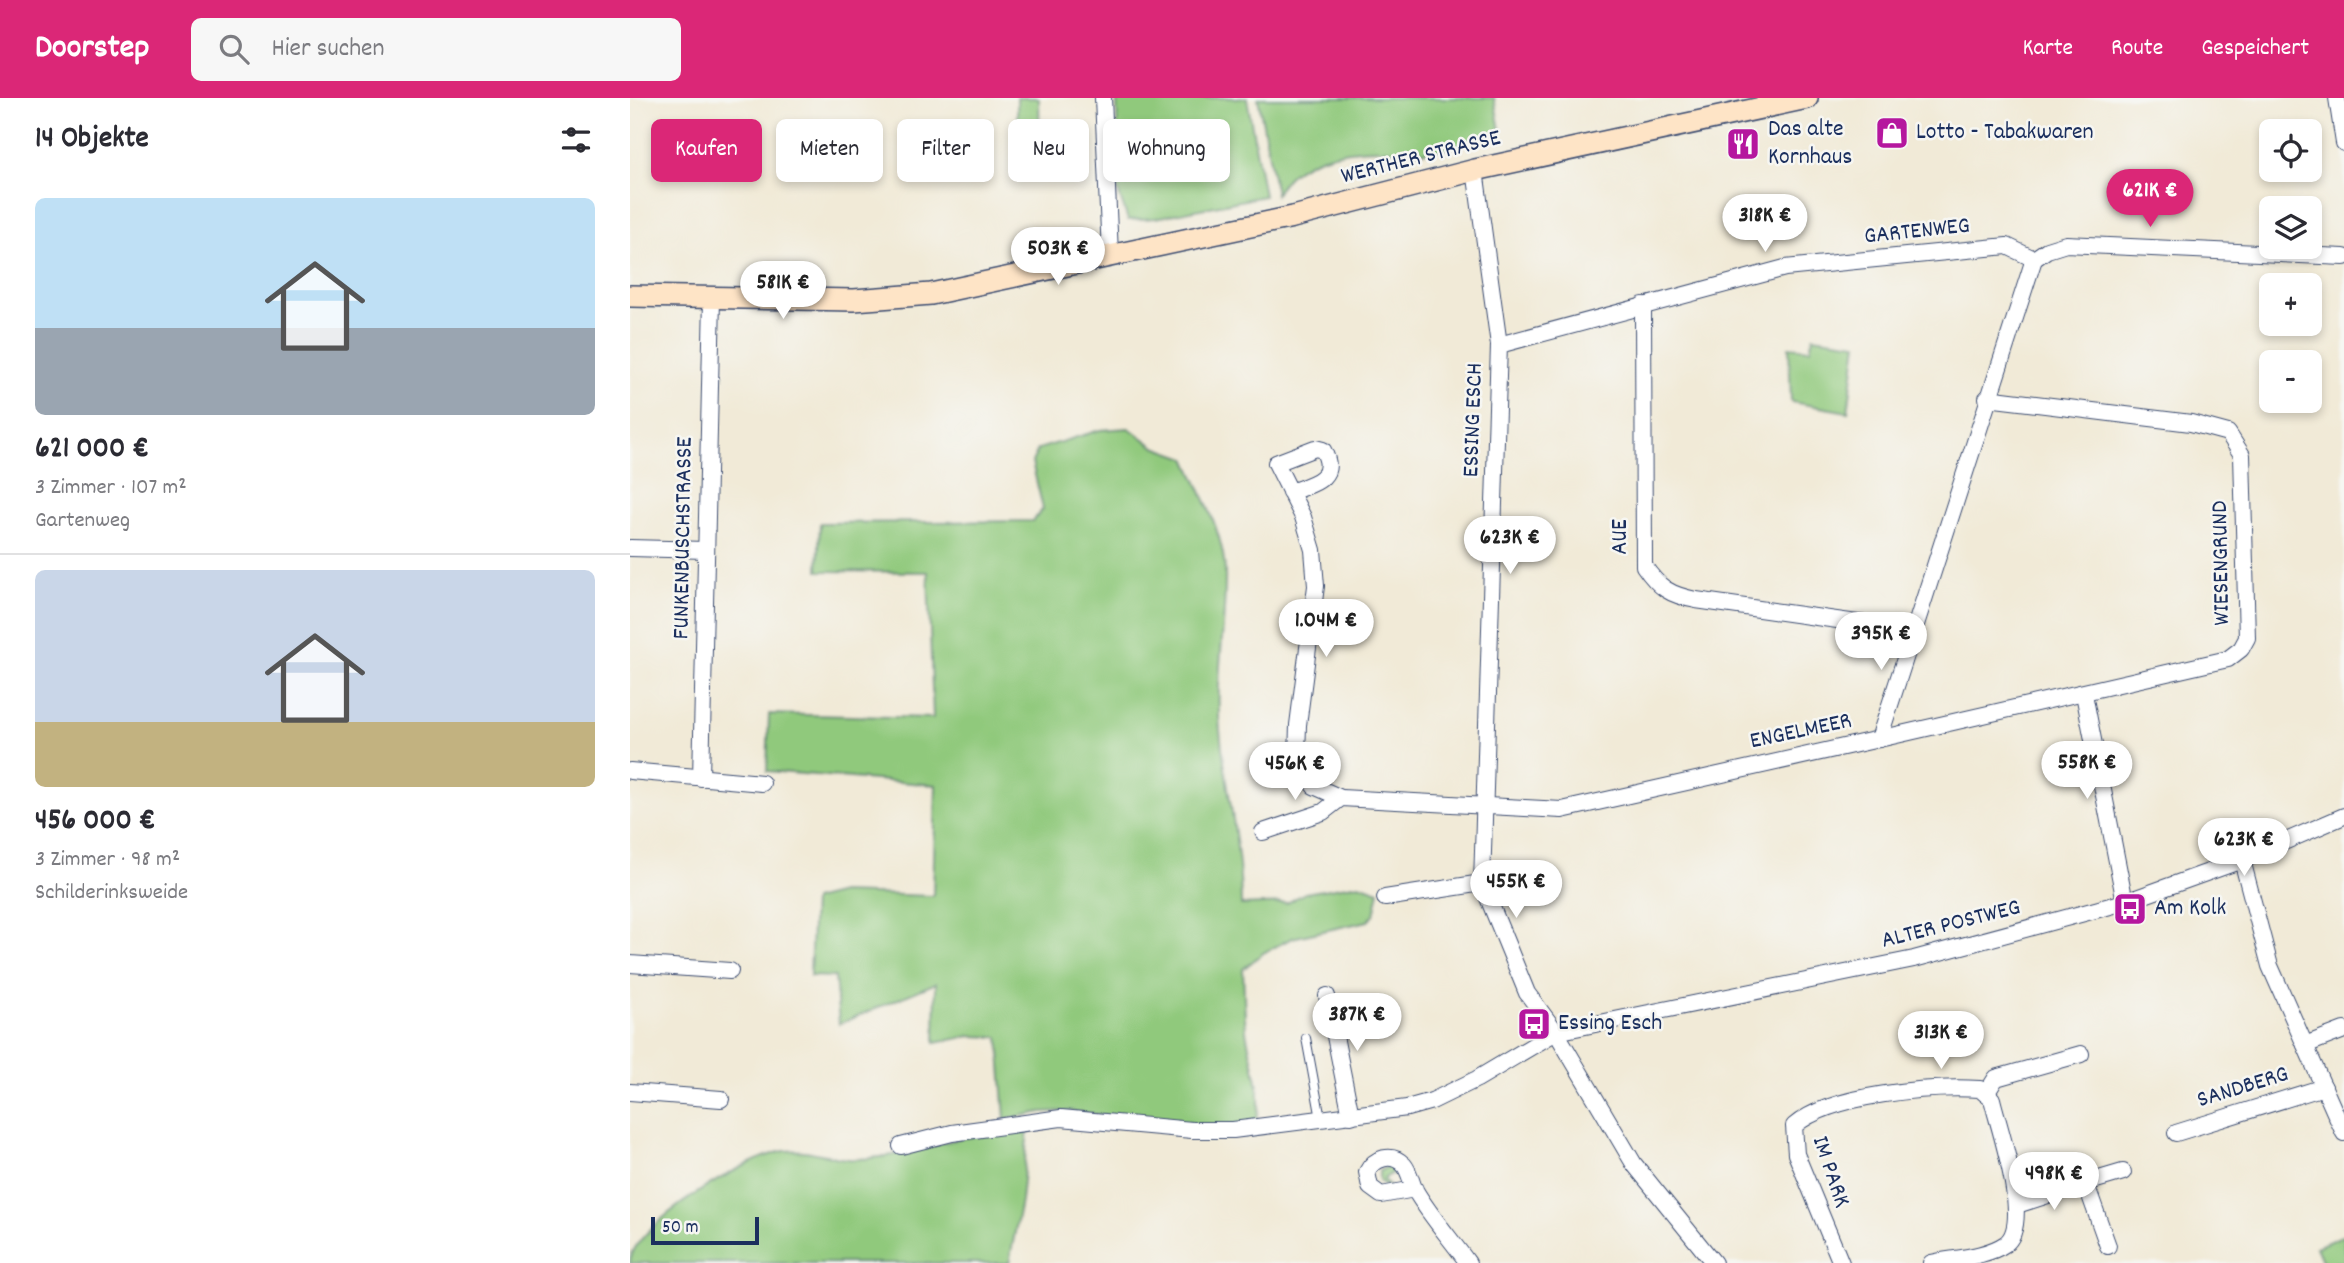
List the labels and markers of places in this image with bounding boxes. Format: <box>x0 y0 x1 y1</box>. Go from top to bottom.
place label: Das alte Kornhaus <box>1768 113 1852 175</box>
shop icon: Lotto - Tabakwaren <box>1873 114 1911 152</box>
place label: Lotto - Tabakwaren <box>1916 116 2094 150</box>
restaurant icon: Das alte Kornhaus <box>1724 125 1762 163</box>
pin: 621K € <box>2093 170 2207 229</box>
pin: 318K € <box>1708 194 1822 254</box>
pin: 503K € <box>1001 228 1115 287</box>
pin: 581K € <box>726 262 840 321</box>
pin: 623K € <box>1453 517 1567 576</box>
pin: 1.04M € <box>1261 600 1391 659</box>
pin: 395K € <box>1824 612 1938 672</box>
pin: 456K € <box>1238 742 1352 802</box>
pin: 558K € <box>2030 742 2144 801</box>
pin: 623K € <box>2187 818 2301 878</box>
pin: 455K € <box>1459 860 1573 920</box>
bus stop icon: Am Kolk <box>2111 890 2149 928</box>
place label: Am Kolk <box>2154 892 2226 926</box>
pin: 387K € <box>1300 993 1414 1053</box>
bus stop icon: Essing Esch <box>1515 1005 1553 1043</box>
place label: Essing Esch <box>1558 1007 1662 1041</box>
pin: 313K € <box>1884 1012 1998 1071</box>
pin: 498K € <box>1997 1152 2111 1212</box>

